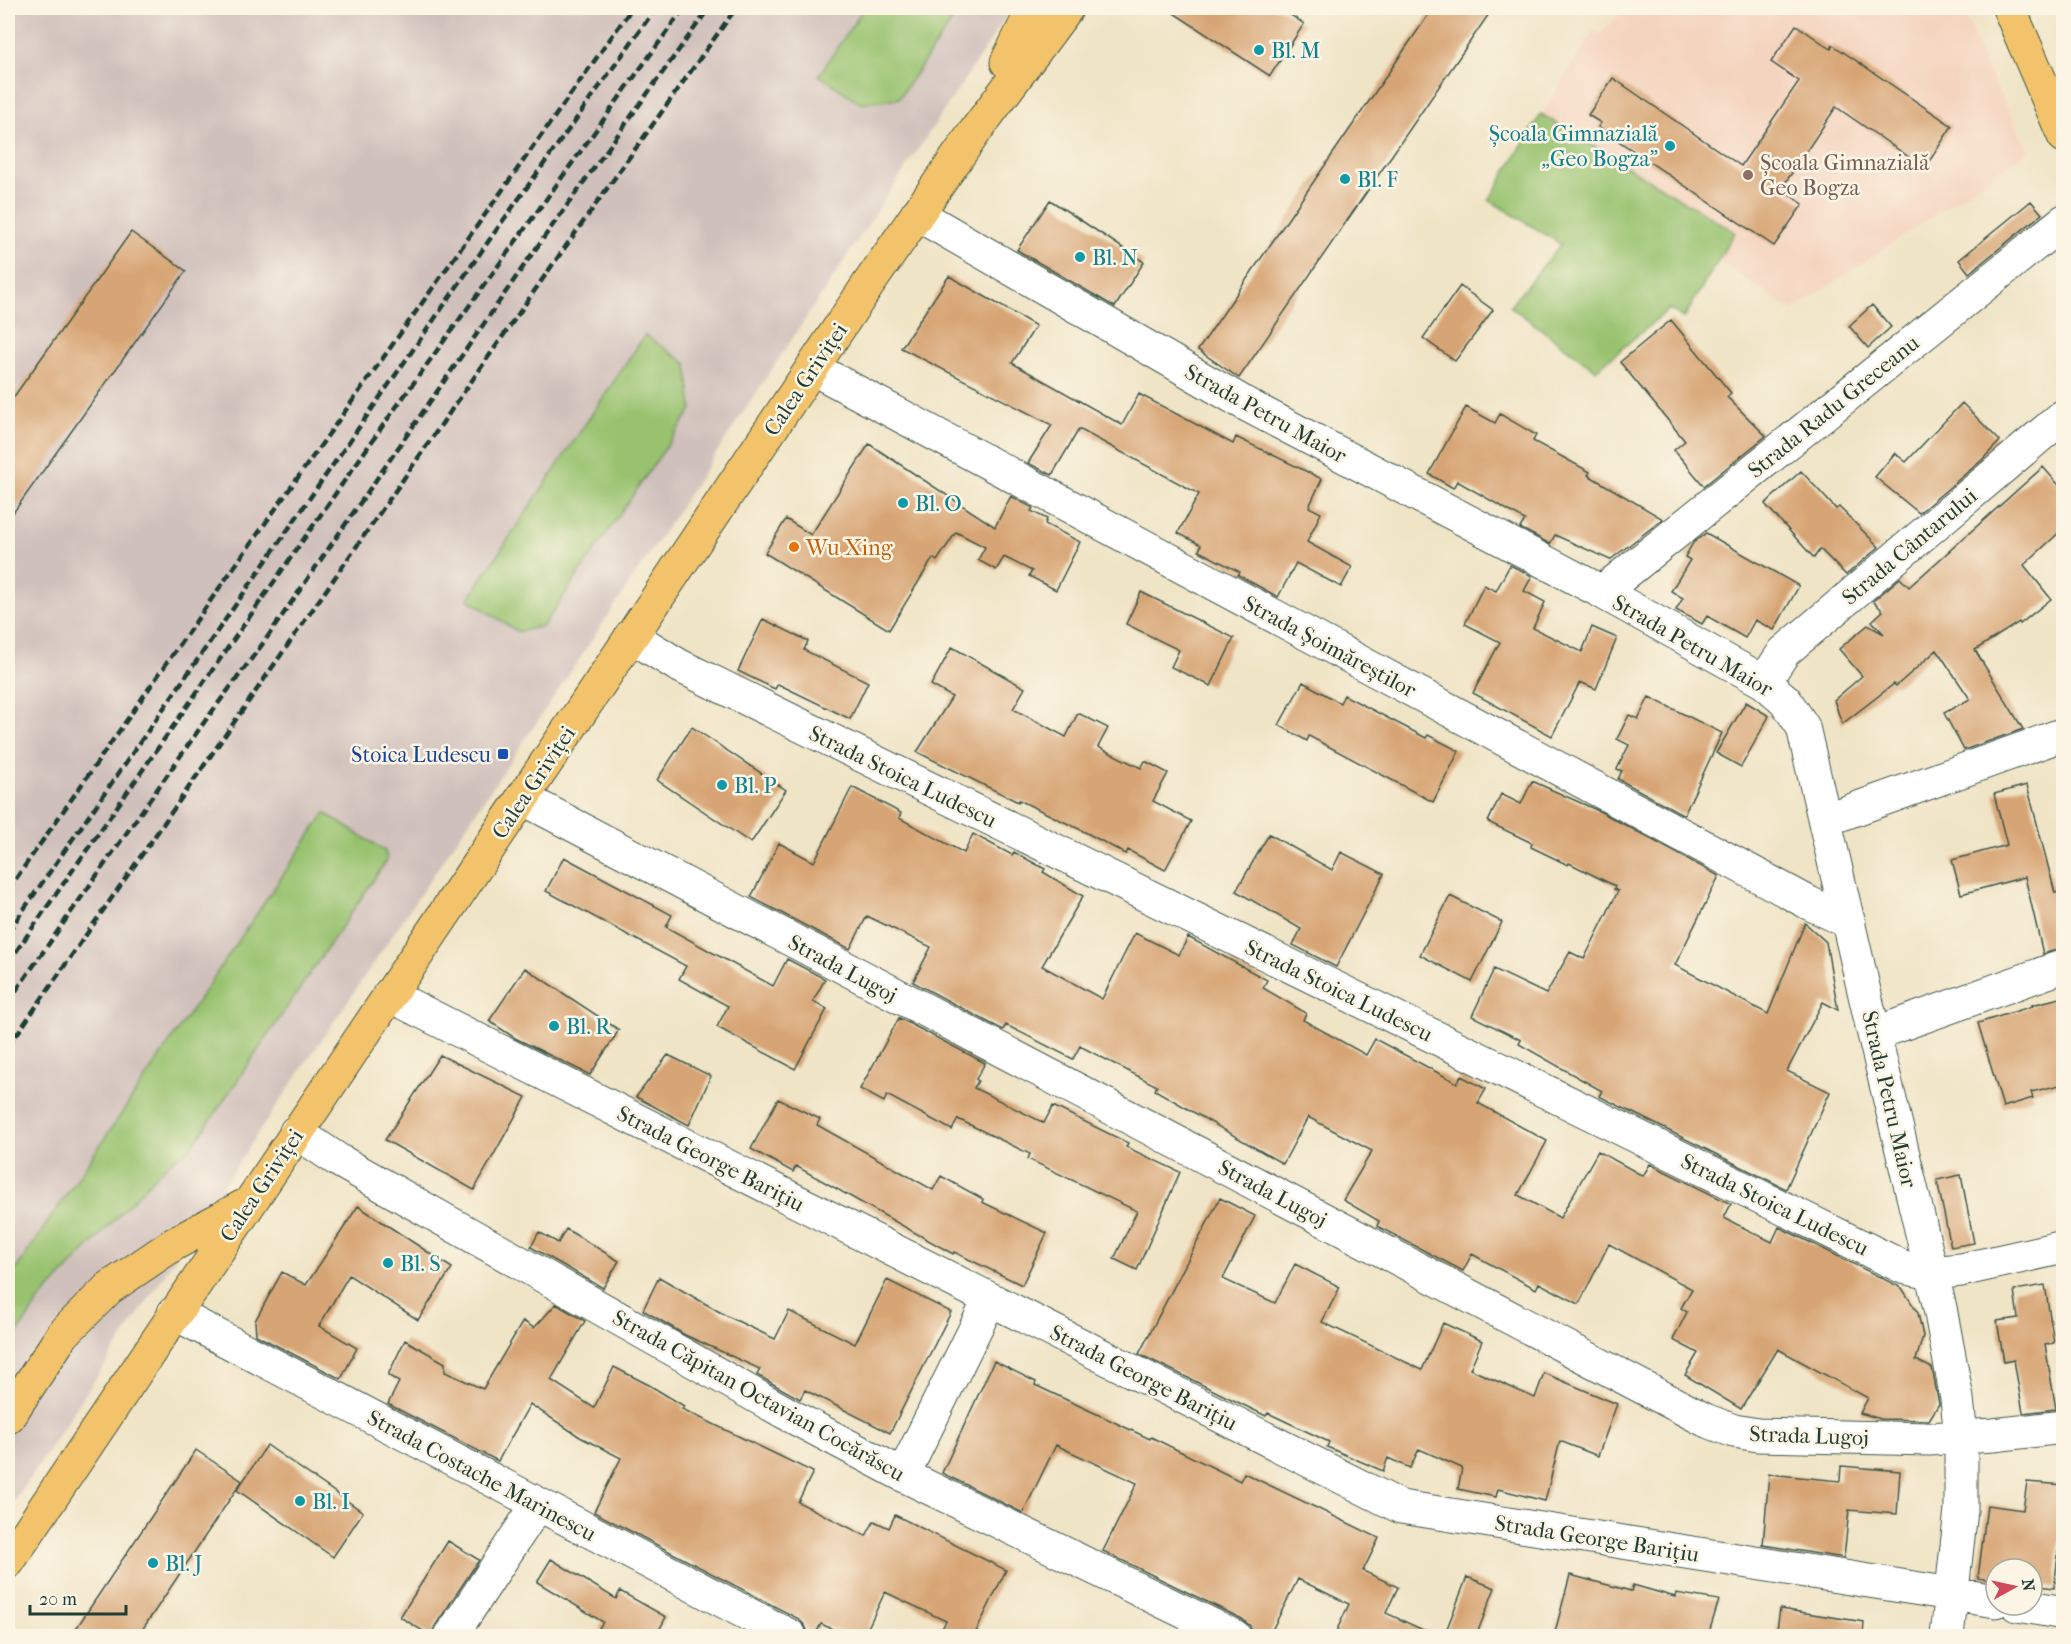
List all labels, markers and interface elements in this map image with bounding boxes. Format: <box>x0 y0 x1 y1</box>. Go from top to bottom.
place label: Bl. M <box>1271 38 1320 64</box>
marker: Bl. M <box>1252 43 1266 57</box>
place label: Școala Gimnazială „Geo Bogza” <box>1489 121 1659 172</box>
marker: Școala Gimnazială „Geo Bogza” <box>1663 139 1677 153</box>
place label: Școala Gimnazială Geo Bogza <box>1760 150 1930 201</box>
place label: Bl. F <box>1357 167 1398 193</box>
marker: Școala Gimnazială Geo Bogza <box>1741 168 1755 182</box>
marker: Bl. F <box>1338 172 1352 186</box>
place label: Bl. N <box>1092 245 1138 271</box>
marker: Bl. N <box>1073 250 1087 264</box>
street label: Calea Griviței <box>759 318 853 441</box>
street label: Strada Radu Greceanu <box>1743 329 1925 484</box>
street label: Strada Petru Maior <box>1180 359 1351 469</box>
street label: Strada Cântarului <box>1837 482 1983 611</box>
place label: Bl. O <box>915 491 962 517</box>
marker: Bl. O <box>896 496 910 510</box>
place label: Wu Xing <box>805 535 893 561</box>
marker: Wu Xing <box>787 540 801 554</box>
street label: Strada Petru Maior <box>1608 589 1778 703</box>
street label: Strada Șoimăreștilor <box>1239 590 1421 704</box>
street label: Strada Stoica Ludescu <box>805 720 1001 834</box>
street label: Calea Griviței <box>487 721 581 844</box>
place label: Stoica Ludescu <box>351 742 492 768</box>
marker: Stoica Ludescu <box>496 747 510 761</box>
place label: Bl. P <box>734 773 777 799</box>
marker: Bl. P <box>715 778 729 792</box>
street label: Strada Lugoj <box>784 929 901 1008</box>
street label: Strada Stoica Ludescu <box>1241 934 1437 1048</box>
street label: Strada Petru Maior <box>1856 1008 1922 1191</box>
place label: Bl. R <box>566 1014 612 1040</box>
marker: Bl. R <box>547 1019 561 1033</box>
street label: Strada George Barițiu <box>613 1100 809 1218</box>
street label: Calea Griviței <box>215 1124 309 1247</box>
street label: Strada Stoica Ludescu <box>1677 1148 1873 1262</box>
street label: Strada Lugoj <box>1214 1154 1331 1233</box>
place label: Bl. S <box>400 1251 441 1277</box>
marker: Bl. S <box>381 1256 395 1270</box>
street label: Strada Căpitan Octavian Cocărăscu <box>608 1305 910 1487</box>
street label: Strada George Barițiu <box>1046 1319 1242 1437</box>
street label: Strada Costache Marinescu <box>363 1405 601 1548</box>
street label: Strada Lugoj <box>1749 1421 1869 1451</box>
place label: Bl. I <box>312 1489 350 1515</box>
marker: Bl. I <box>293 1494 307 1508</box>
street label: Strada George Barițiu <box>1493 1510 1701 1568</box>
place label: Bl. J <box>165 1551 203 1577</box>
marker: Bl. J <box>146 1556 160 1570</box>
north arrow <box>1984 1557 2044 1617</box>
scale bar <box>30 1578 126 1616</box>
text: N <box>2018 1578 2039 1593</box>
text: 20 m <box>39 1589 77 1610</box>

